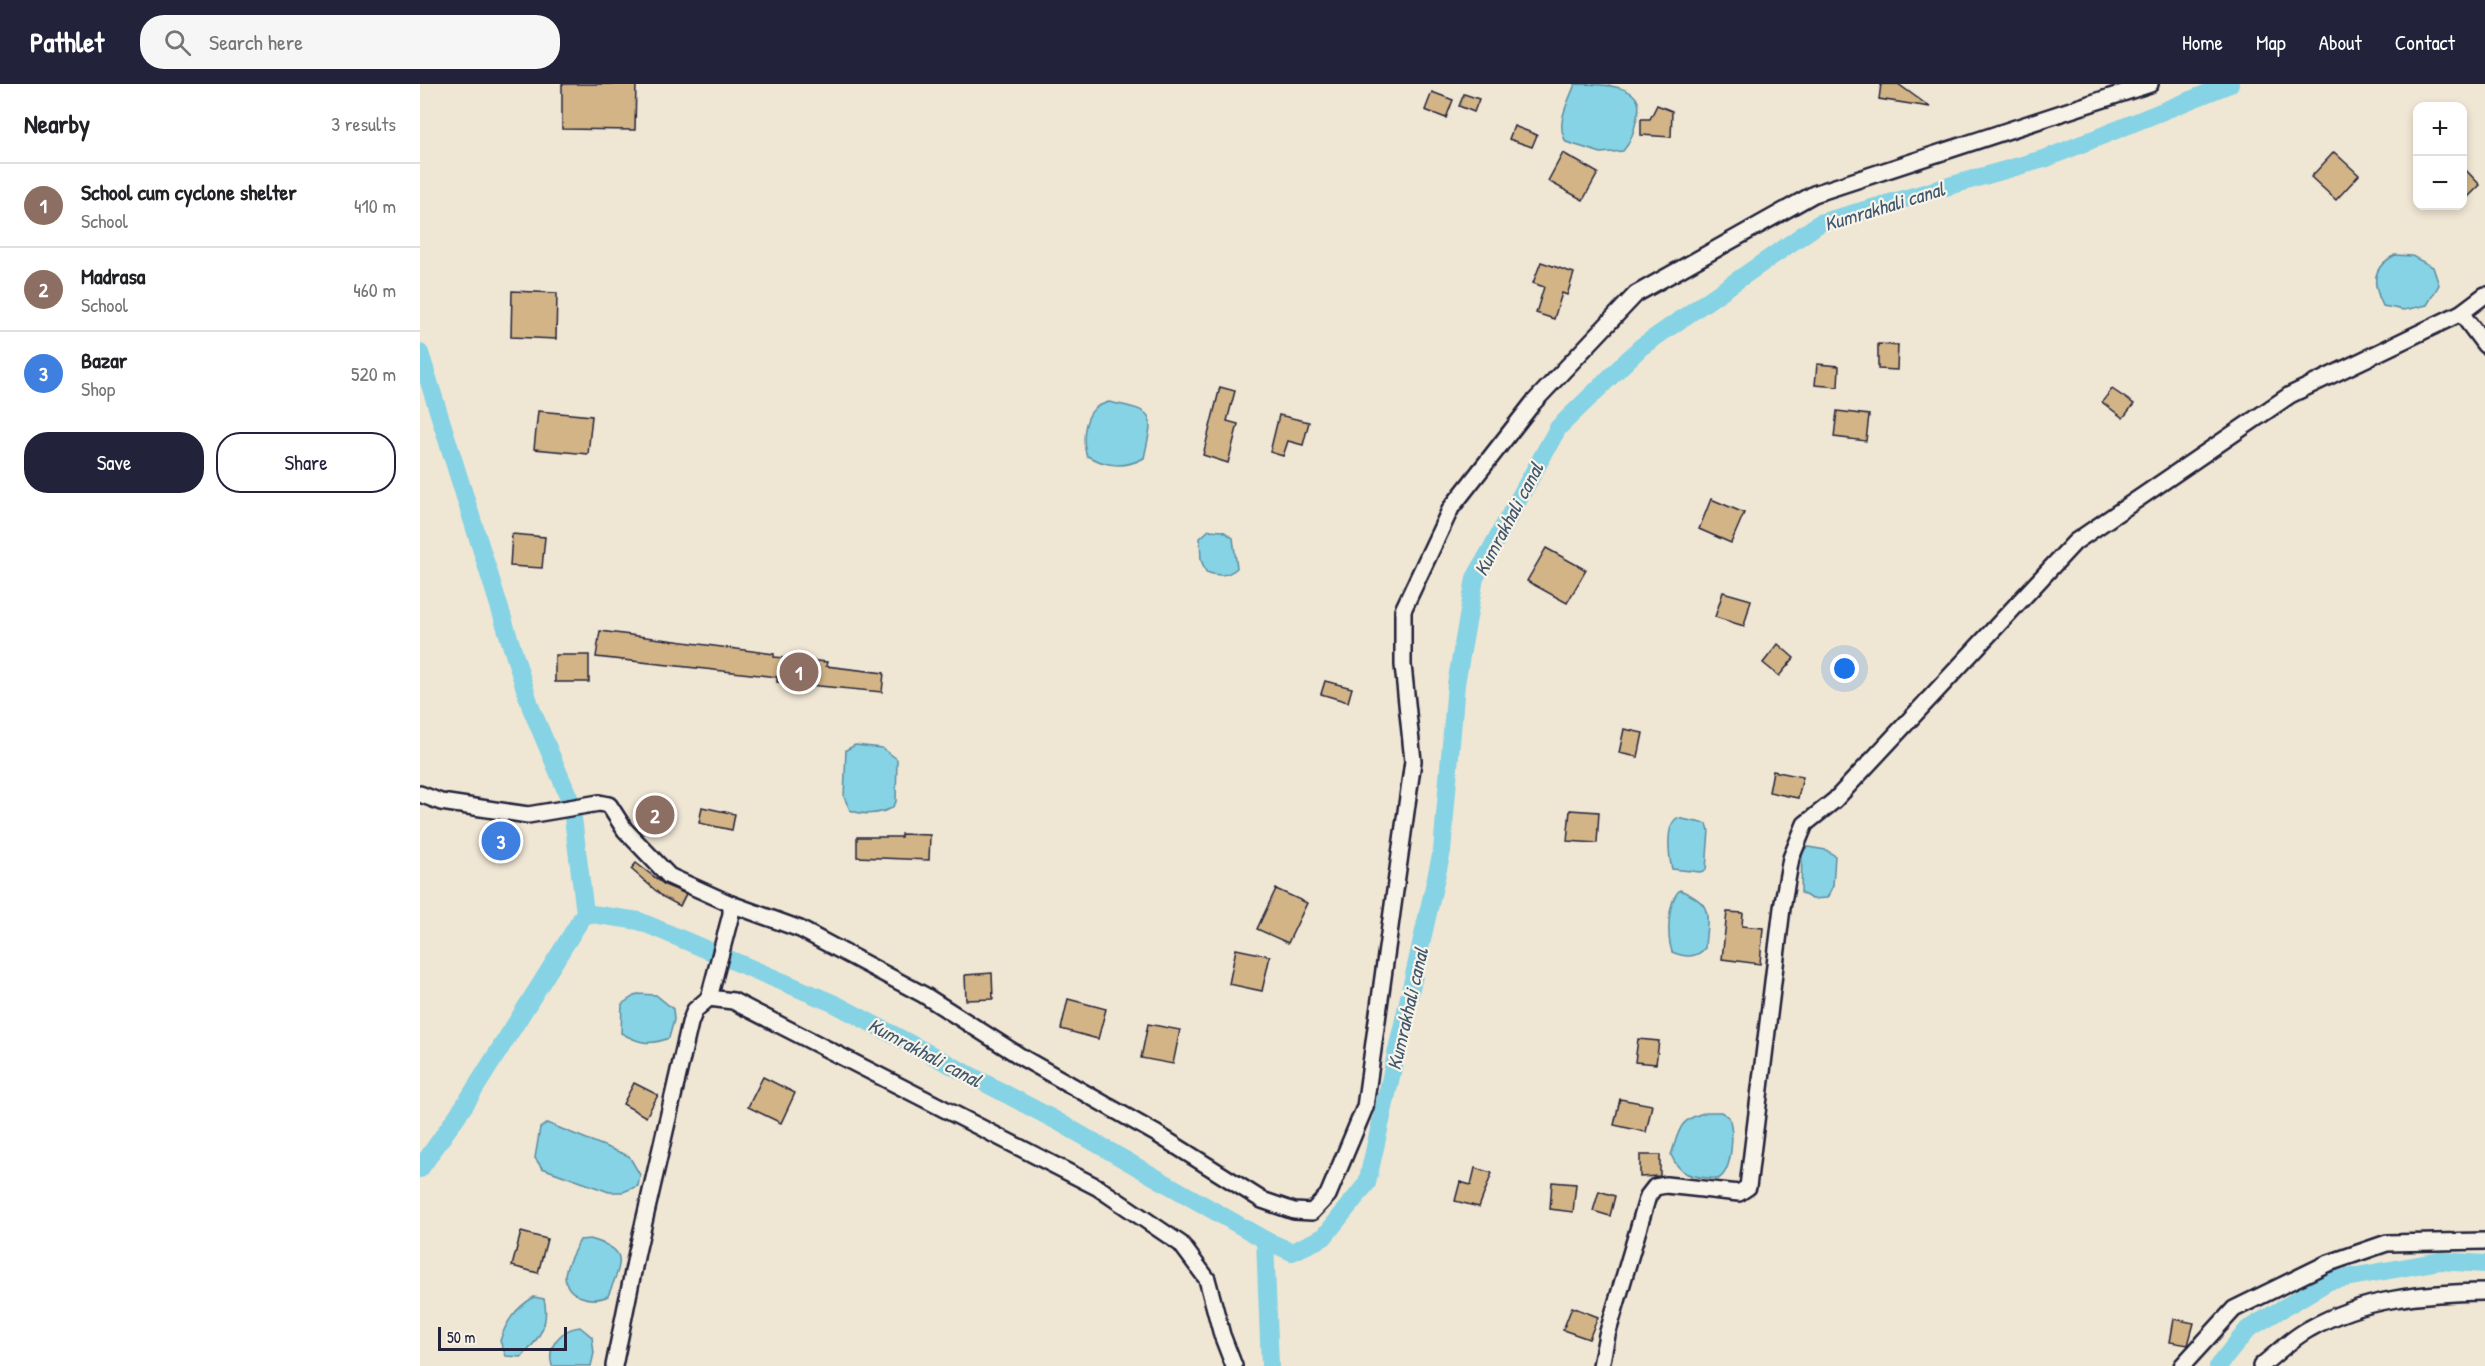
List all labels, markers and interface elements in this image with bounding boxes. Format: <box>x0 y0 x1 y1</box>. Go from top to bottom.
search box <box>140 15 560 69</box>
text: Pathlet <box>30 23 104 61</box>
icon: search <box>161 26 194 59</box>
text: Search here <box>209 27 303 57</box>
text: Home <box>2182 28 2223 57</box>
text: Map <box>2256 28 2286 57</box>
text: About <box>2319 28 2362 57</box>
text: Contact <box>2395 28 2455 57</box>
map controls <box>2413 102 2467 210</box>
button: + <box>2413 102 2467 156</box>
text: Nearby <box>24 106 90 141</box>
text: 3 results <box>331 110 396 137</box>
button: − <box>2413 156 2467 210</box>
water label: Kumrakhali canal <box>1821 174 1949 237</box>
text: School cum cyclone shelter <box>81 177 297 207</box>
text: 1 <box>40 192 47 219</box>
text: 410 m <box>354 192 396 219</box>
text: School <box>81 207 128 234</box>
text: Madrasa <box>81 261 145 291</box>
text: 2 <box>39 276 48 303</box>
text: 460 m <box>353 276 396 303</box>
text: School <box>81 291 128 318</box>
text: Bazar <box>81 345 127 375</box>
text: 3 <box>39 360 48 387</box>
text: 520 m <box>351 360 396 387</box>
text: Shop <box>81 375 115 402</box>
button: Save <box>24 432 204 493</box>
button: Share <box>216 432 396 493</box>
water label: Kumrakhali canal <box>1467 456 1550 580</box>
pin: 1 <box>780 650 818 694</box>
your location <box>1830 654 1859 683</box>
pin: 2 <box>636 792 674 838</box>
pin: 3 <box>482 818 520 864</box>
water label: Kumrakhali canal <box>1380 944 1435 1073</box>
water label: Kumrakhali canal <box>864 1011 988 1094</box>
scale bar <box>438 1324 567 1352</box>
text: 50 m <box>447 1326 476 1348</box>

